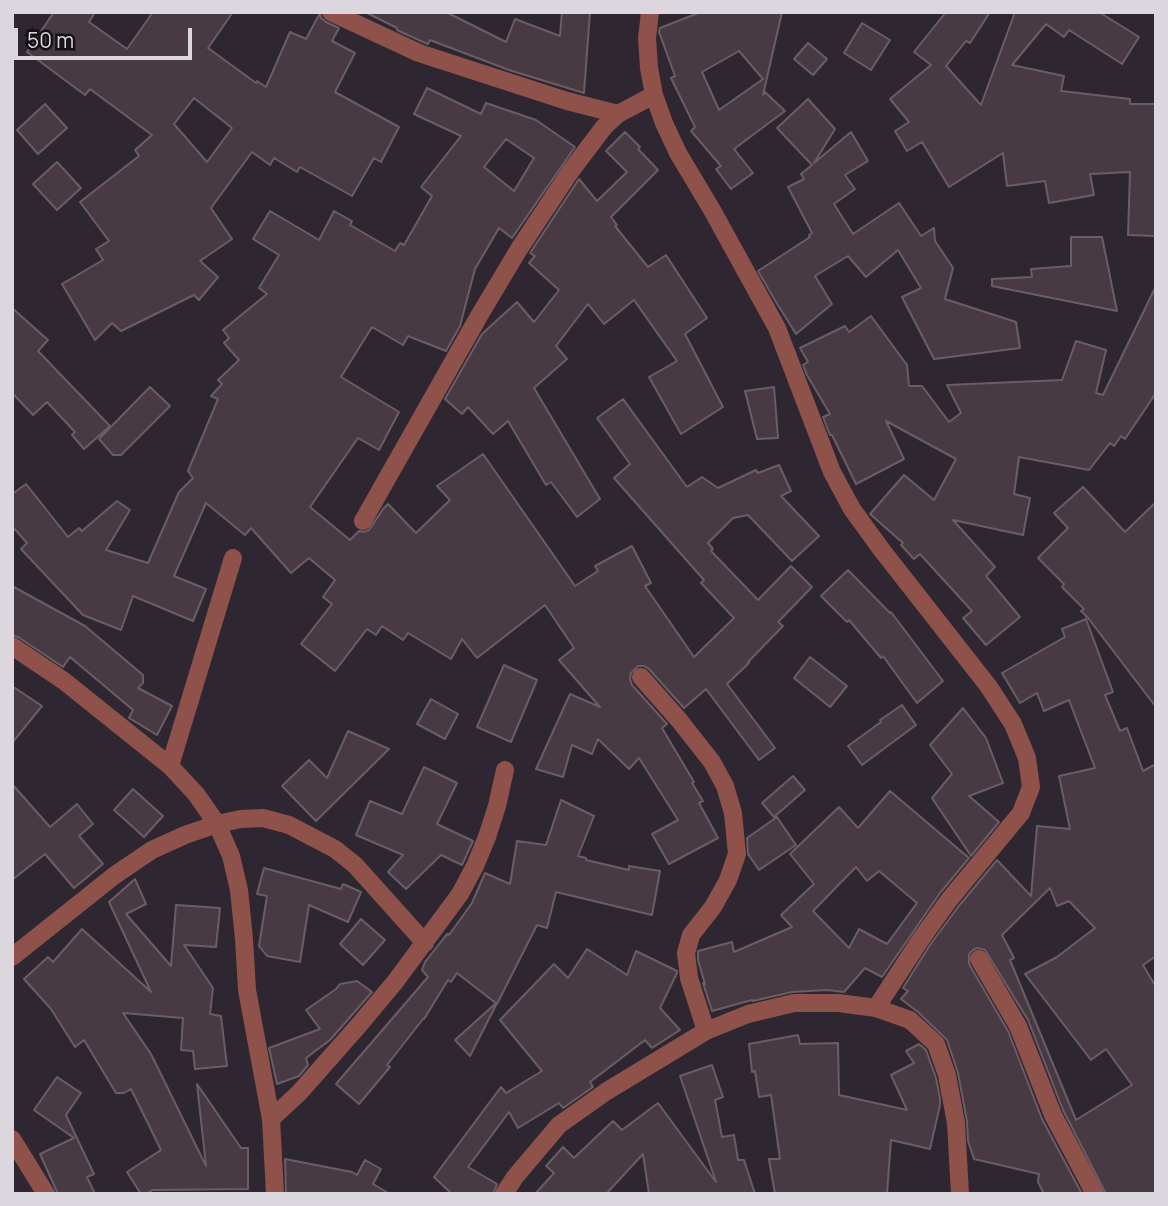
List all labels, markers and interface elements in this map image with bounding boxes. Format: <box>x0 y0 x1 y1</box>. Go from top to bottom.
scale bar <box>18 14 196 58</box>
text: 50 m <box>27 26 74 54</box>

